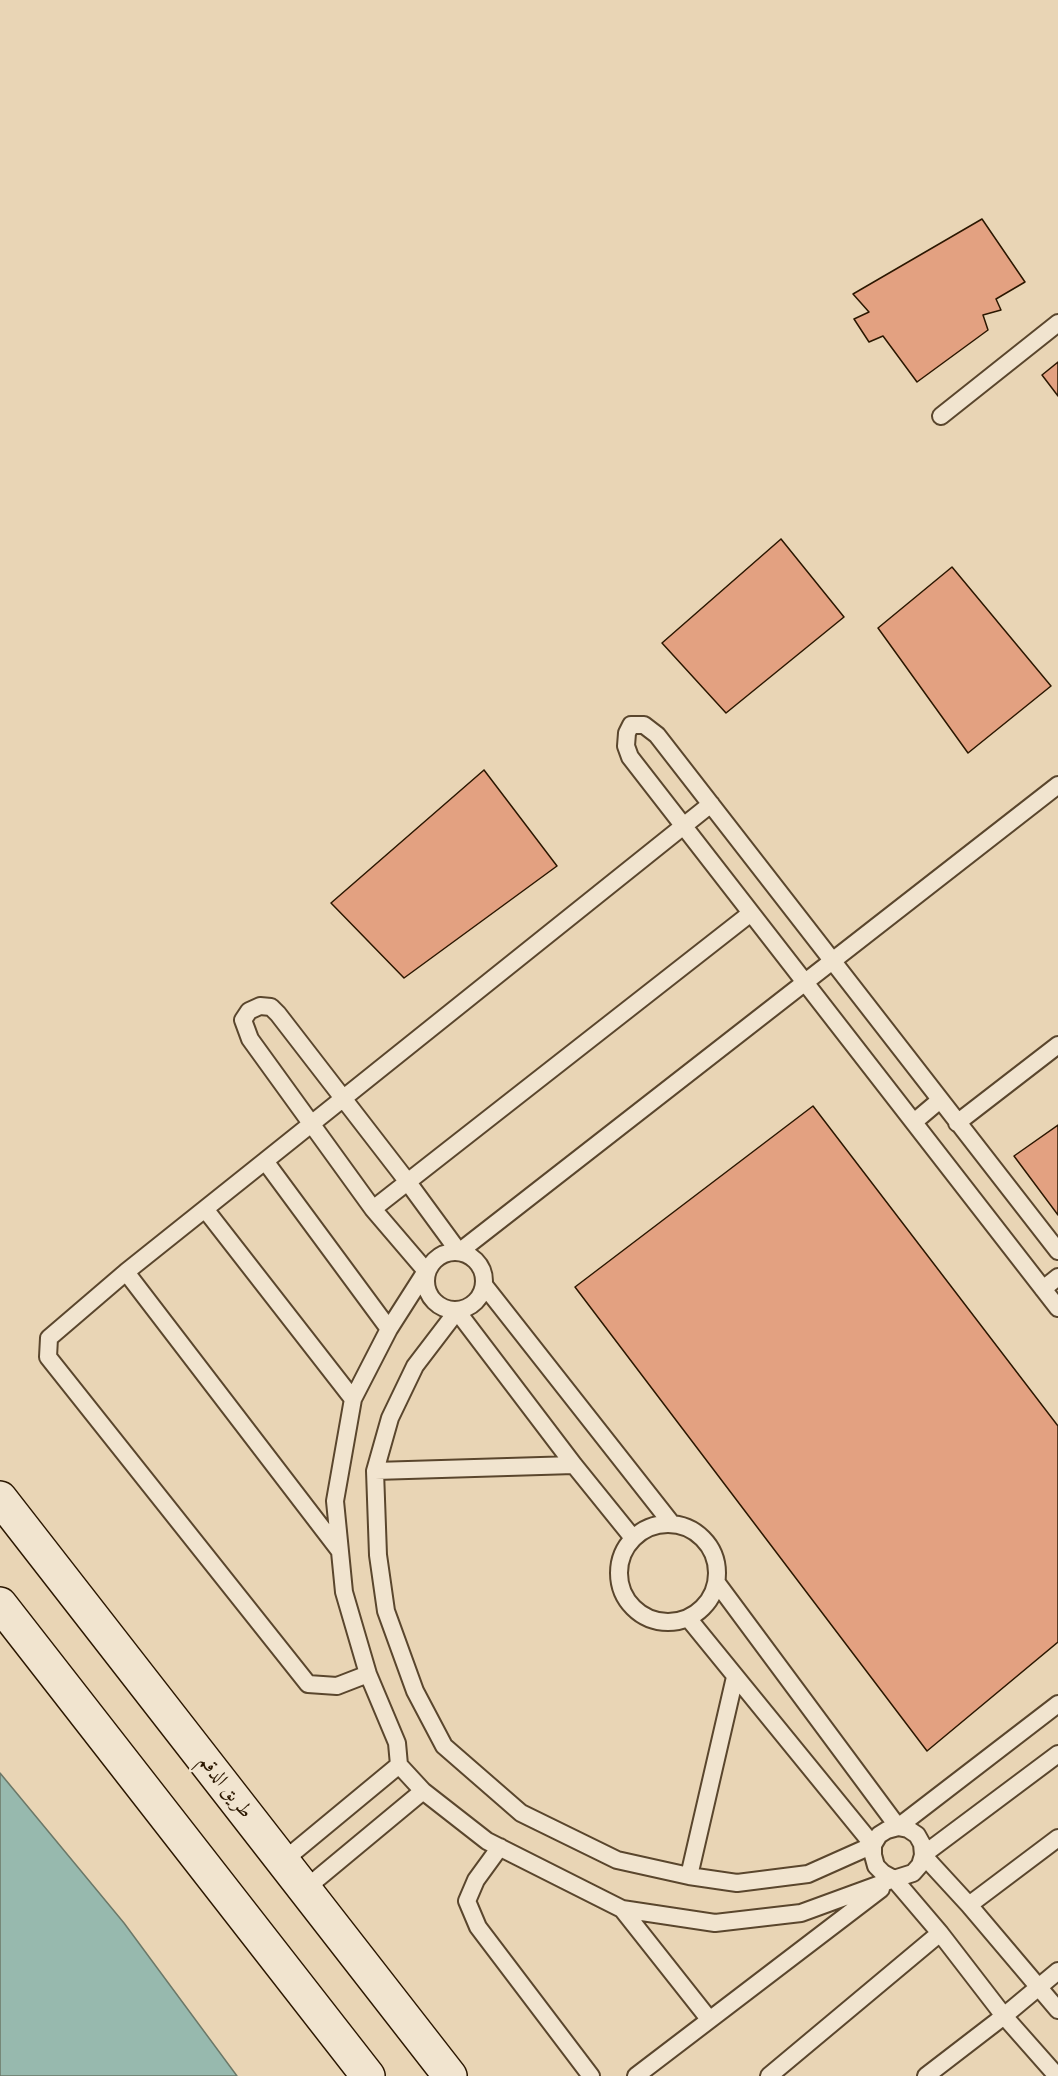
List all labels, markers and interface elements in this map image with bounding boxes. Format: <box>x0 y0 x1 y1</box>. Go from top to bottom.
street label: طريق الدقم <box>193 1750 257 1824</box>

